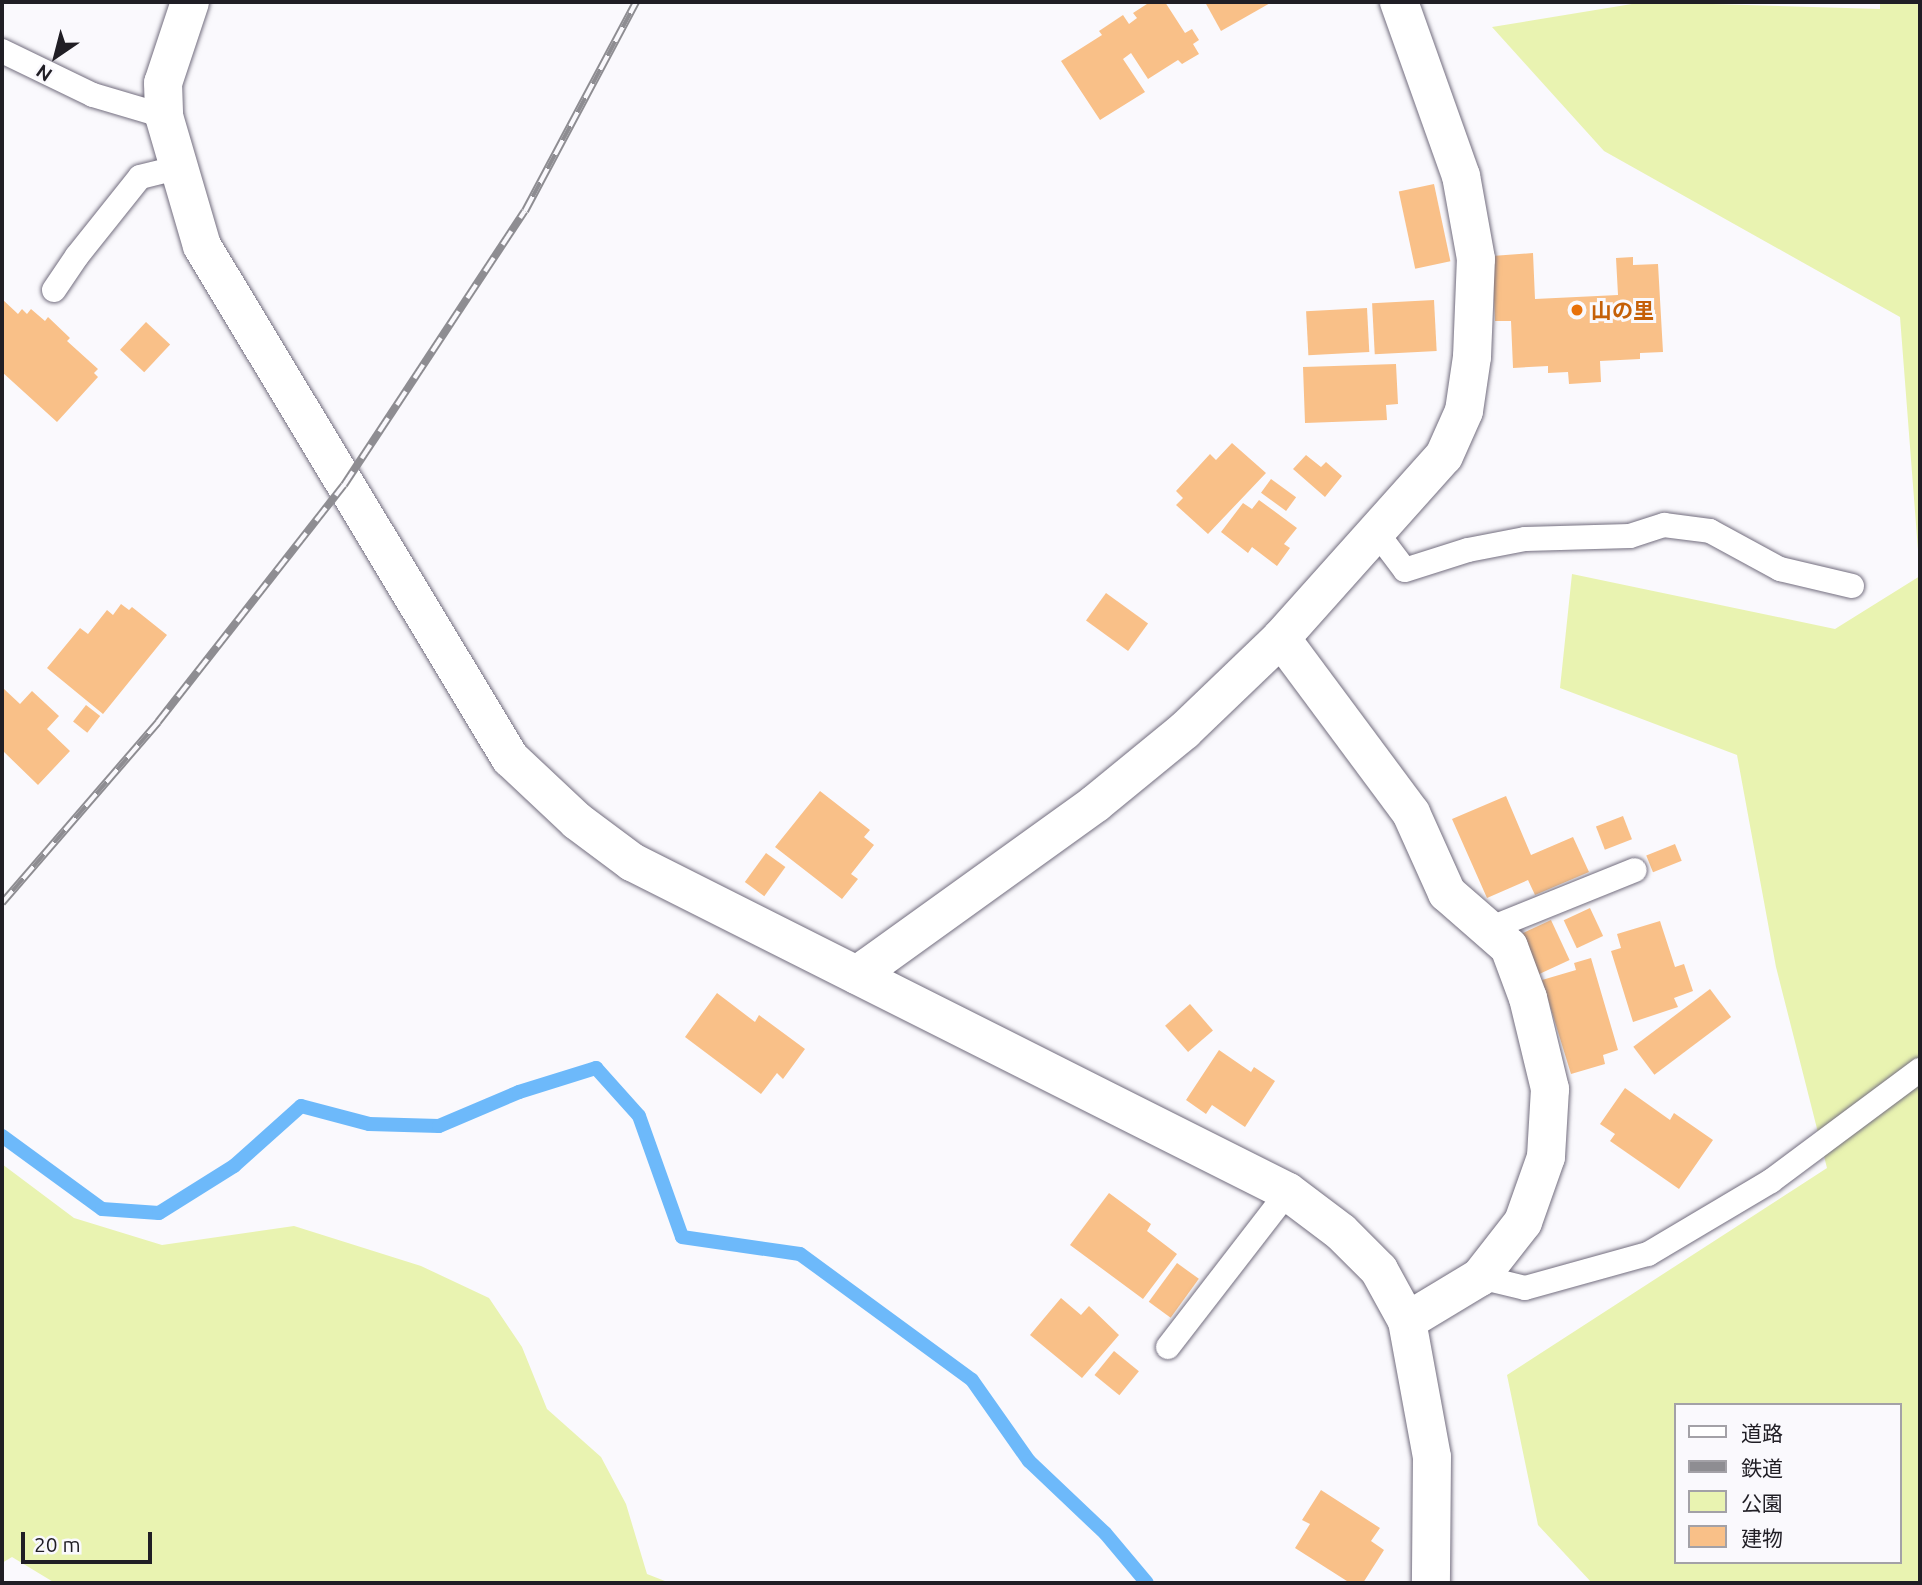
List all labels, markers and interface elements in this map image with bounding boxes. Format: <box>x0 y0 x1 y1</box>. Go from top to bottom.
north arrow <box>21 21 91 91</box>
text: N <box>32 60 56 86</box>
place label: 山の里 <box>1591 297 1654 323</box>
marker: 山の里 <box>1569 302 1585 318</box>
legend <box>1674 1403 1901 1564</box>
text: 道路 <box>1741 1421 1783 1445</box>
text: 鉄道 <box>1741 1456 1783 1480</box>
text: 公園 <box>1741 1491 1783 1515</box>
scale bar <box>24 1518 156 1562</box>
text: 建物 <box>1741 1526 1783 1550</box>
text: 20 m <box>34 1532 81 1556</box>

